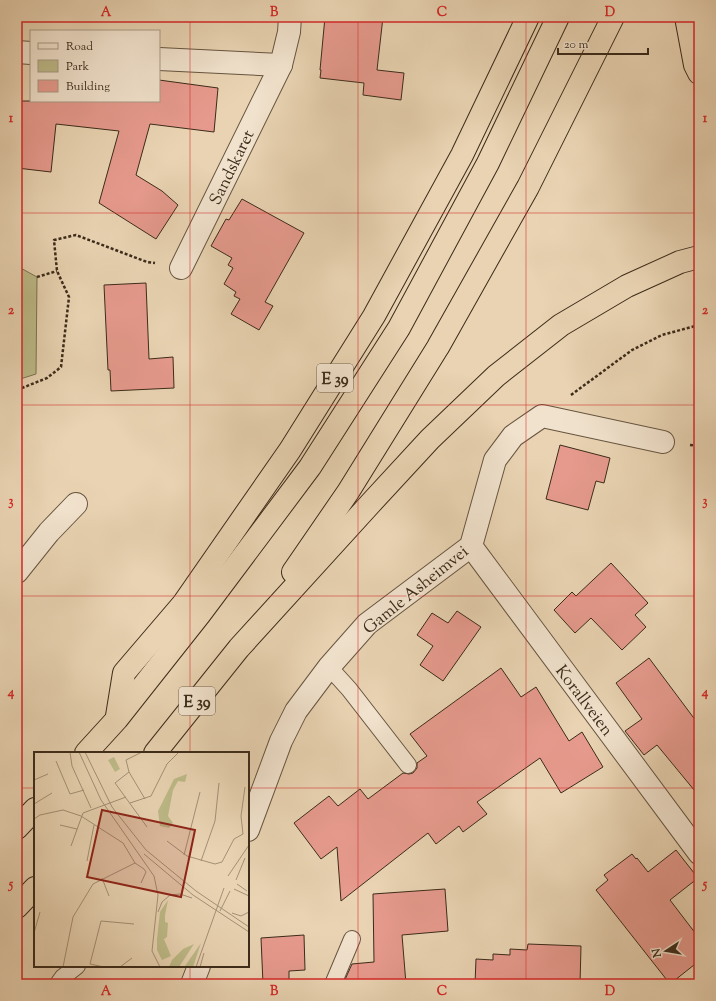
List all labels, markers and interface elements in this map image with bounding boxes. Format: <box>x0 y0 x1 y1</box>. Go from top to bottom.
text: A <box>101 4 112 22</box>
text: B <box>270 4 279 22</box>
text: C <box>437 4 447 22</box>
text: D <box>605 4 615 22</box>
legend <box>30 30 160 102</box>
scale bar <box>558 30 648 56</box>
text: 20 m <box>564 36 589 54</box>
text: Road <box>66 38 93 56</box>
text: Park <box>66 58 89 76</box>
text: Building <box>66 78 110 96</box>
text: 1 <box>9 110 14 128</box>
text: 1 <box>703 110 708 128</box>
street label: Sandskaret <box>204 126 261 210</box>
text: 2 <box>8 302 15 320</box>
text: 2 <box>702 302 709 320</box>
road number: E 39 <box>317 364 353 392</box>
text: 3 <box>8 493 14 511</box>
text: 3 <box>702 493 708 511</box>
street label: Gamle Asheimvei <box>358 540 474 641</box>
street label: Korallveien <box>549 661 618 742</box>
text: 4 <box>7 684 15 702</box>
text: 4 <box>701 684 709 702</box>
road number: E 39 <box>179 687 215 715</box>
inset map <box>34 752 249 967</box>
text: 5 <box>8 876 14 894</box>
text: 5 <box>702 876 708 894</box>
north arrow <box>646 931 686 971</box>
text: N <box>648 947 666 960</box>
text: A <box>101 983 112 1001</box>
text: B <box>270 983 279 1001</box>
text: C <box>437 983 447 1001</box>
text: D <box>605 983 615 1001</box>

